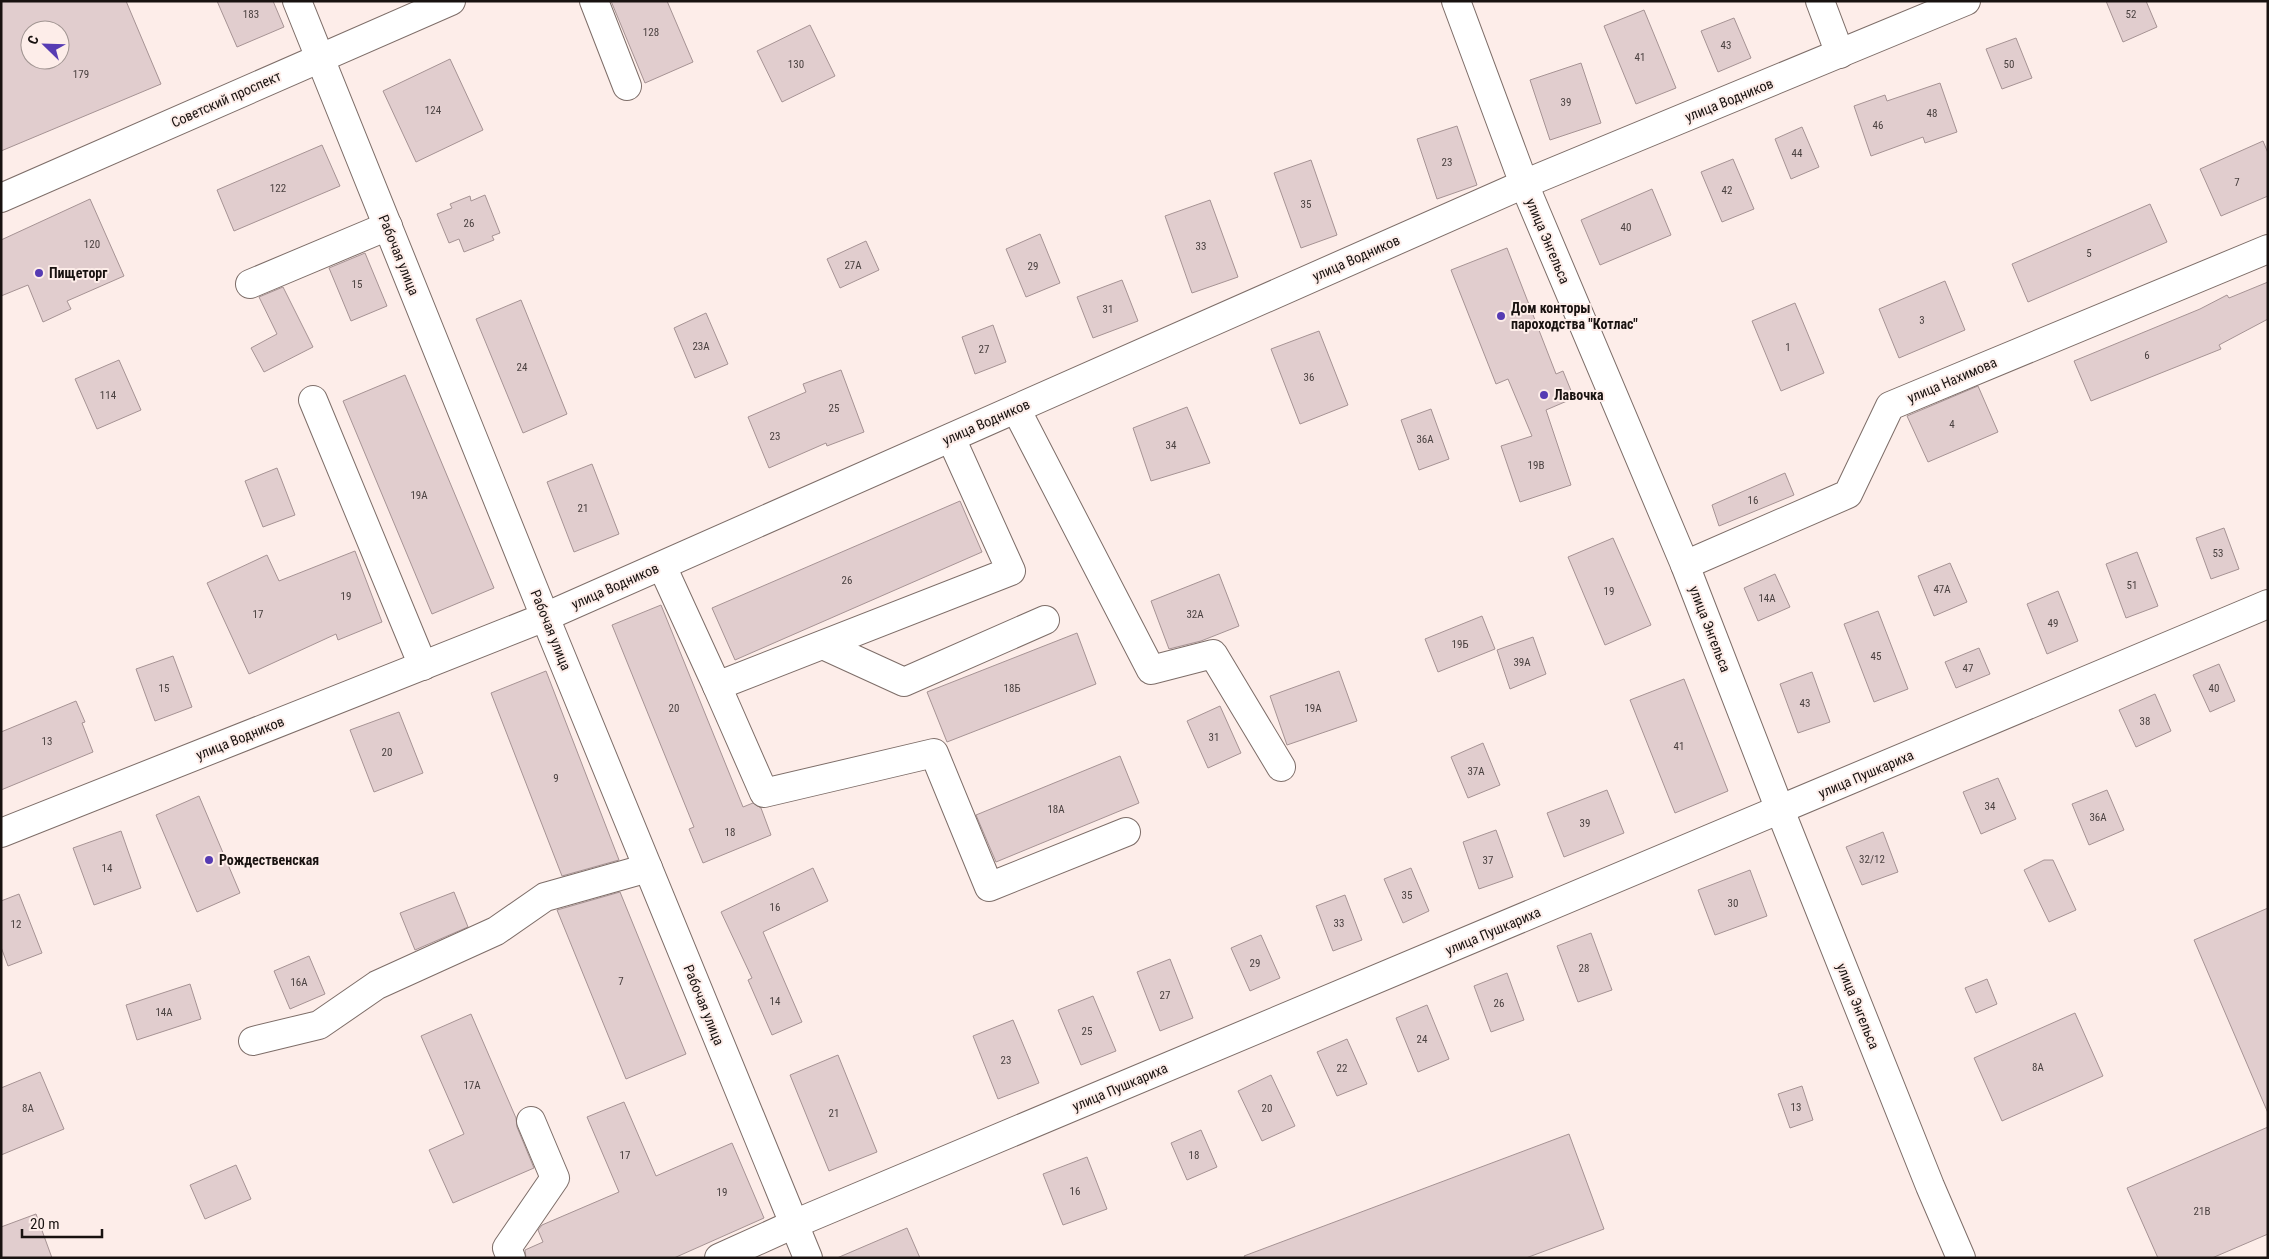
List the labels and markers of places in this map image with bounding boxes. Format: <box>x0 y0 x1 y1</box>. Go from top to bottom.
place label: Пищеторг <box>49 265 108 281</box>
marker: Пищеторг <box>33 267 45 279</box>
place label: Дом конторы пароходства "Котлас" <box>1511 300 1638 332</box>
marker: Дом конторы пароходства "Котлас" <box>1495 310 1507 322</box>
place label: Лавочка <box>1554 387 1604 403</box>
marker: Лавочка <box>1538 389 1550 401</box>
place label: Рождественская <box>219 852 319 868</box>
marker: Рождественская <box>203 854 215 866</box>

